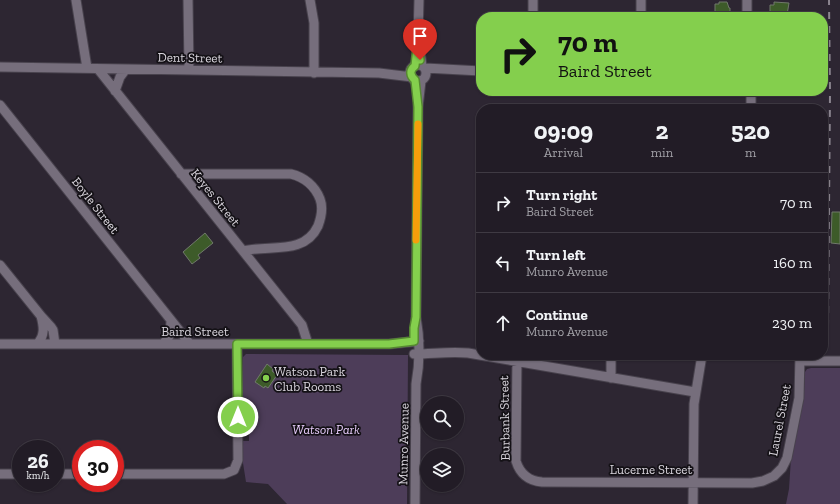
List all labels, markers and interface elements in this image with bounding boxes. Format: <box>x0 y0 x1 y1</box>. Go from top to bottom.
pin <box>403 19 437 60</box>
icon: arrive <box>409 25 431 47</box>
text: 70 m <box>558 26 618 59</box>
icon: right <box>492 28 544 80</box>
street label: Dent Street <box>157 49 223 66</box>
text: Baird Street <box>558 60 652 82</box>
text: 09:09 <box>534 116 593 145</box>
text: 2 <box>656 116 668 145</box>
text: 520 <box>731 116 770 145</box>
text: Arrival <box>544 145 583 160</box>
text: min <box>651 145 673 160</box>
text: m <box>745 145 756 160</box>
street label: Keyes Street <box>188 166 243 229</box>
street label: Boyle Street <box>69 174 122 237</box>
text: Turn right <box>526 186 597 204</box>
icon: right <box>492 192 514 214</box>
text: 70 m <box>780 194 812 212</box>
text: Baird Street <box>526 204 594 219</box>
text: Turn left <box>526 246 586 264</box>
icon: left <box>492 252 514 274</box>
text: 160 m <box>773 254 812 272</box>
text: Munro Avenue <box>526 264 608 279</box>
text: Continue <box>526 306 588 324</box>
icon: ahead <box>492 312 514 334</box>
text: 230 m <box>772 314 812 332</box>
street label: Baird Street <box>161 324 229 339</box>
text: Munro Avenue <box>526 324 608 339</box>
place label: Watson Park Club Rooms <box>274 364 345 394</box>
marker: Watson Park Club Rooms <box>261 373 271 383</box>
street label: Burbank Street <box>496 375 513 461</box>
street label: Laurel Street <box>765 383 794 457</box>
position arrow <box>217 396 259 438</box>
map controls <box>420 396 464 492</box>
button: search <box>420 396 464 440</box>
street label: Munro Avenue <box>395 403 412 485</box>
park label: Watson Park <box>292 422 360 437</box>
speed limit sign: 30 <box>72 440 124 492</box>
button: layers <box>420 448 464 492</box>
text: 26 <box>27 449 49 473</box>
street label: Lucerne Street <box>610 462 692 477</box>
text: km/h <box>27 470 49 482</box>

